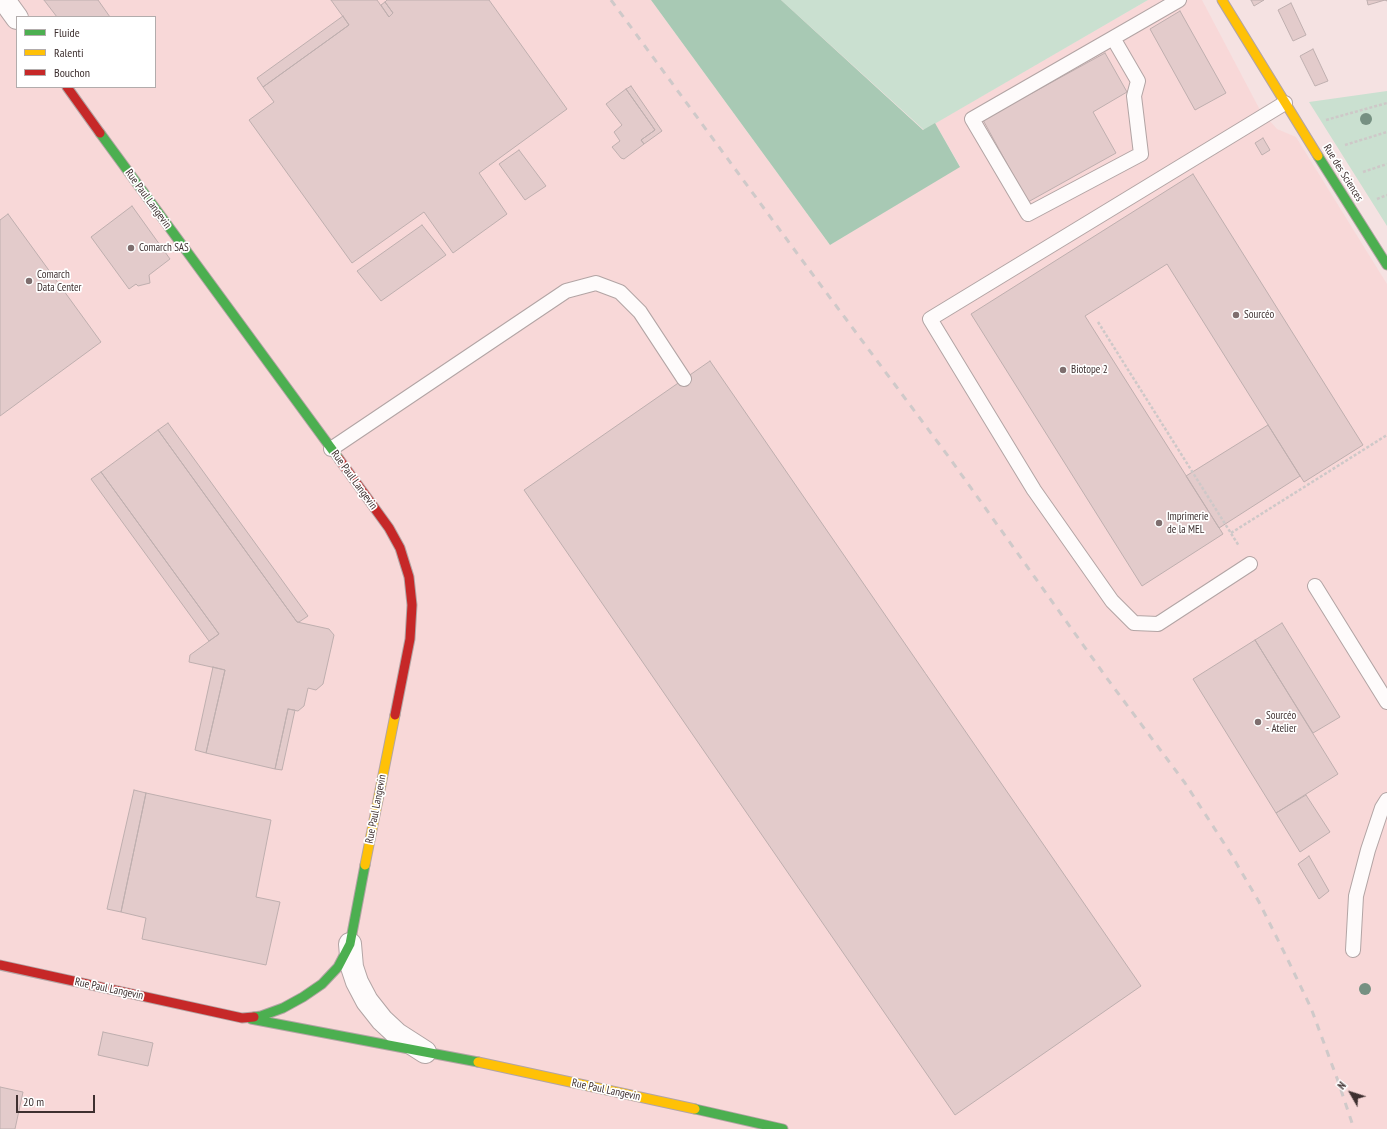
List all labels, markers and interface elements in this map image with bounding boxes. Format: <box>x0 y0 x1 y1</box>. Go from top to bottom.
legend <box>16 16 156 88</box>
text: Fluide <box>54 25 80 40</box>
text: Ralenti <box>54 45 83 60</box>
text: Bouchon <box>54 65 90 80</box>
street label: Rue des Sciences <box>1320 142 1366 204</box>
street label: Rue Paul Langevin <box>122 167 174 231</box>
place label: Comarch SAS <box>139 241 189 255</box>
marker: Comarch SAS <box>126 243 136 253</box>
place label: Comarch Data Center <box>37 268 82 294</box>
marker: Comarch Data Center <box>24 276 34 286</box>
place label: Sourcéo <box>1244 308 1274 322</box>
marker: Sourcéo <box>1231 310 1241 320</box>
place label: Biotope 2 <box>1071 363 1108 377</box>
marker: Biotope 2 <box>1058 365 1068 375</box>
street label: Rue Paul Langevin <box>328 448 380 512</box>
place label: Imprimerie de la MEL <box>1167 510 1209 536</box>
marker: Imprimerie de la MEL <box>1154 518 1164 528</box>
place label: Sourcéo - Atelier <box>1266 709 1297 735</box>
marker: Sourcéo - Atelier <box>1253 717 1263 727</box>
street label: Rue Paul Langevin <box>363 773 389 845</box>
street label: Rue Paul Langevin <box>73 975 145 1003</box>
north arrow <box>1331 1073 1371 1113</box>
street label: Rue Paul Langevin <box>570 1076 642 1104</box>
text: N <box>1334 1079 1349 1092</box>
scale bar <box>18 1087 97 1113</box>
text: 20 m <box>23 1094 44 1109</box>

